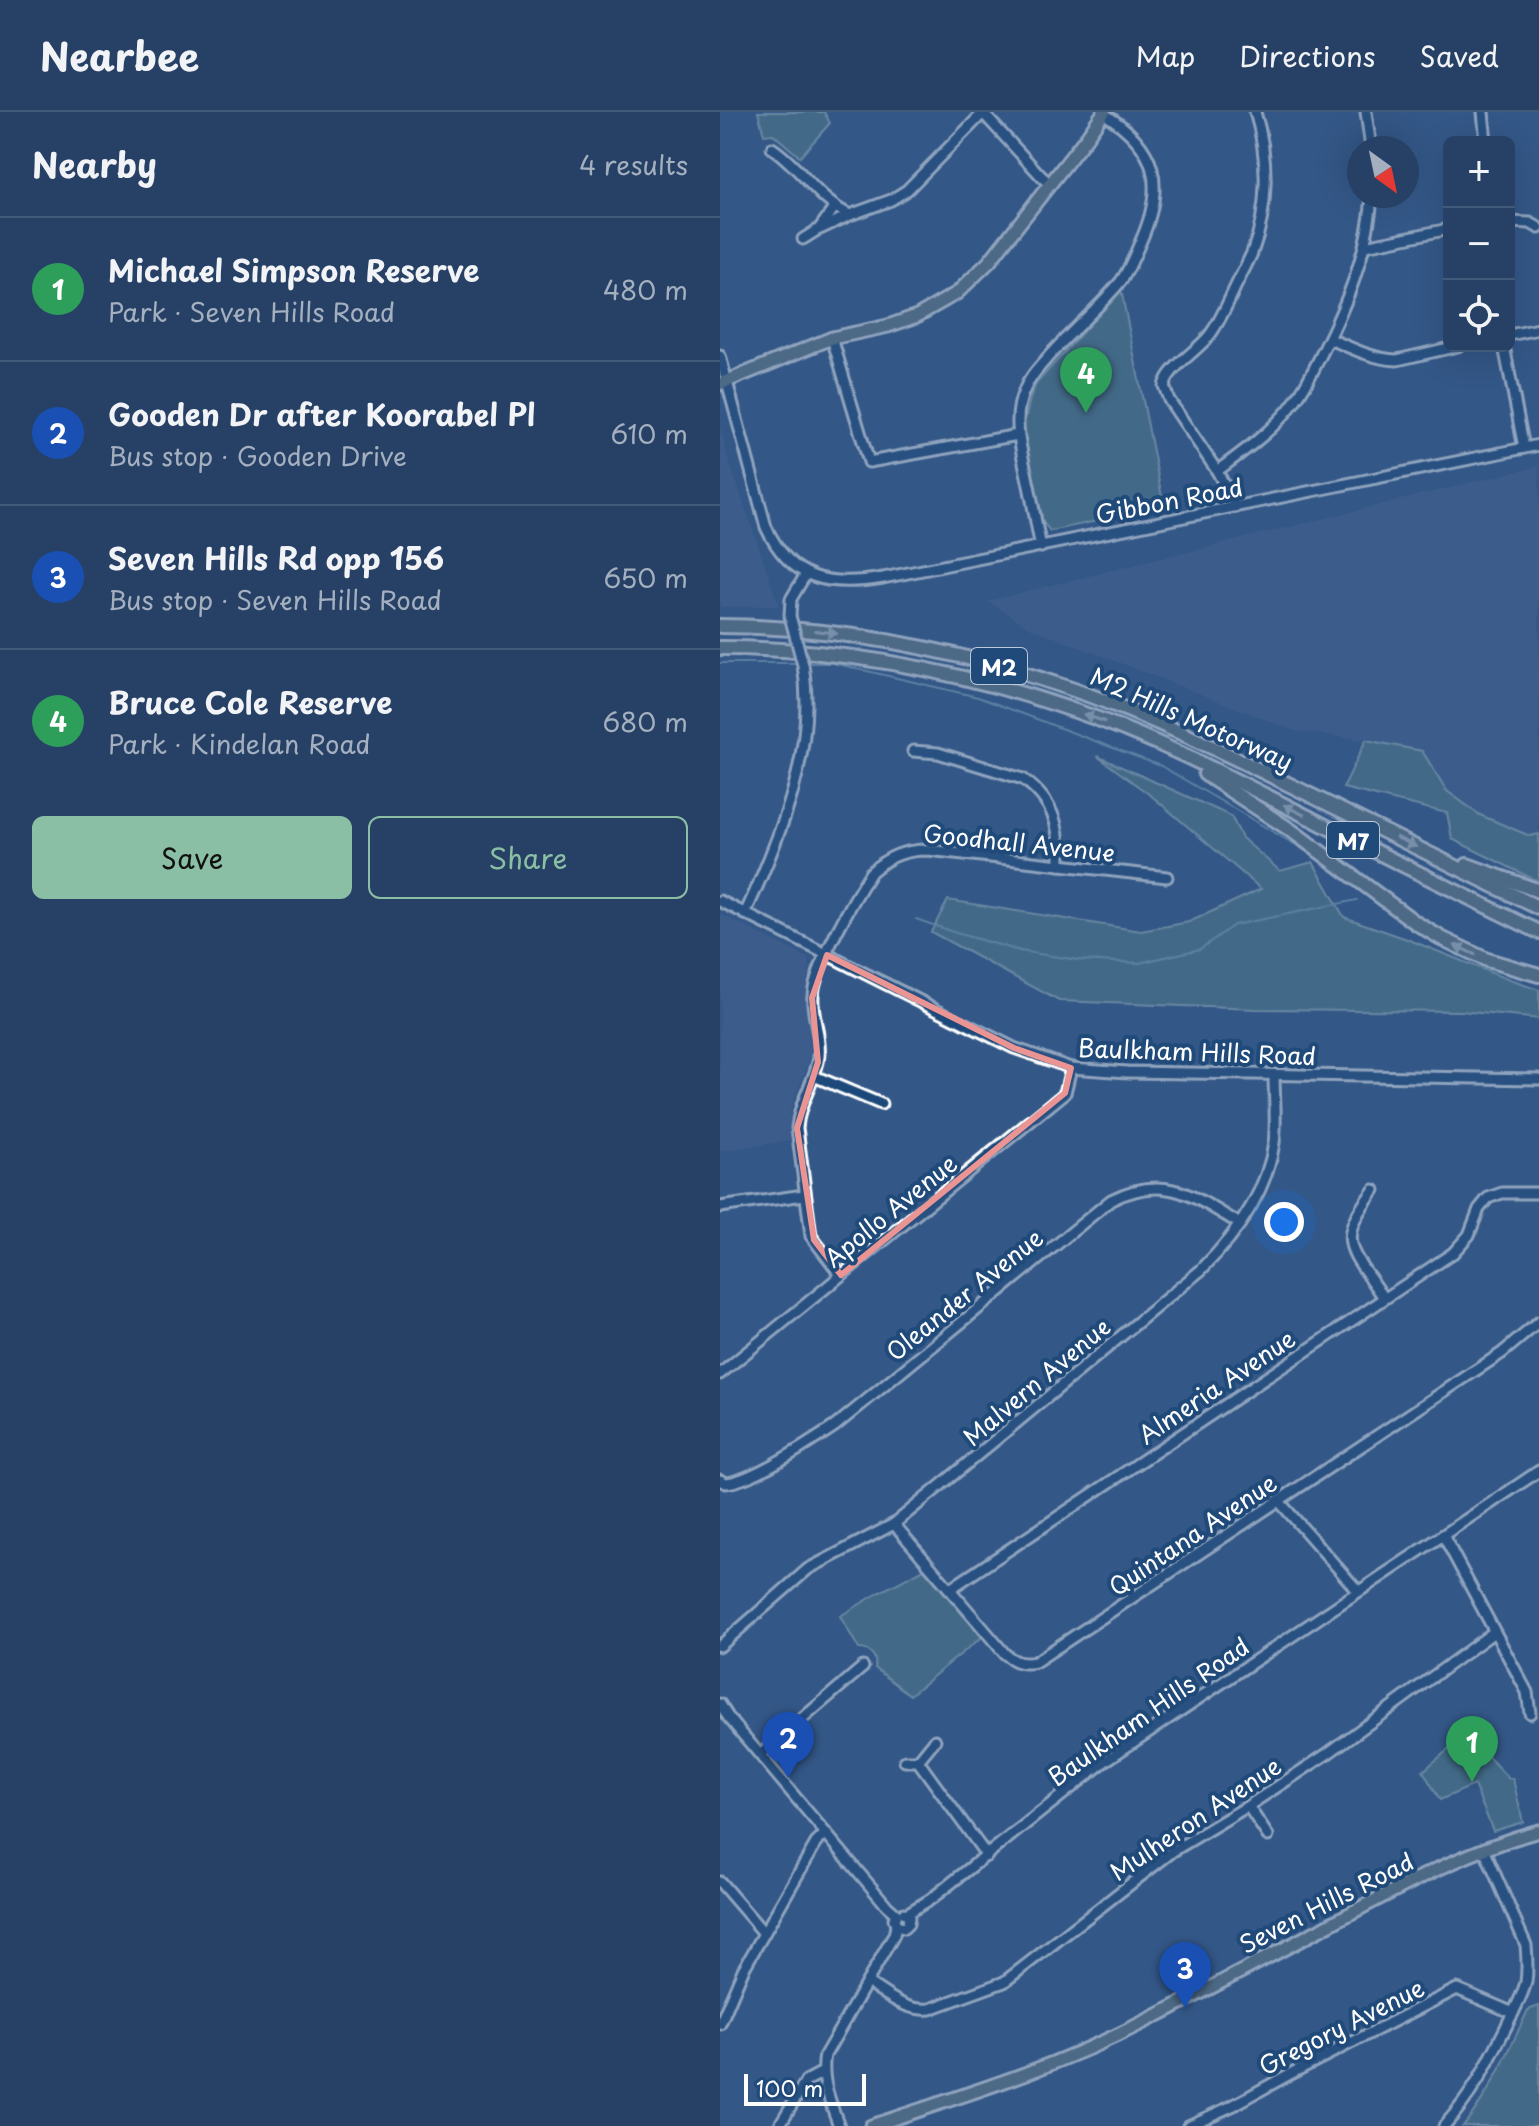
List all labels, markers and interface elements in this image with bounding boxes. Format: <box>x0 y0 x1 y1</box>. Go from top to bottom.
text: Nearbee <box>40 27 199 84</box>
text: Map <box>1136 34 1195 77</box>
text: Directions <box>1239 34 1376 77</box>
text: Saved <box>1420 34 1499 77</box>
north arrow <box>1347 136 1419 208</box>
map controls <box>1443 136 1515 352</box>
button: + <box>1443 136 1515 208</box>
text: Nearby <box>32 138 157 190</box>
text: 4 results <box>579 145 688 184</box>
button: − <box>1443 208 1515 280</box>
text: Michael Simpson Reserve <box>108 247 479 292</box>
text: 1 <box>52 270 64 309</box>
text: 480 m <box>603 270 688 309</box>
button: locate <box>1443 280 1515 352</box>
text: Park · Seven Hills Road <box>108 292 395 331</box>
pin: 4 <box>1060 347 1112 413</box>
text: Gooden Dr after Koorabel Pl <box>108 391 535 436</box>
text: 2 <box>49 414 67 453</box>
text: 610 m <box>611 414 688 453</box>
text: Bus stop · Gooden Drive <box>108 436 407 475</box>
street label: Gibbon Road <box>1092 468 1246 532</box>
text: Seven Hills Rd opp 156 <box>108 535 444 580</box>
text: 3 <box>49 558 67 597</box>
text: 650 m <box>603 558 688 597</box>
text: Bus stop · Seven Hills Road <box>108 580 442 619</box>
one-way arrow <box>814 626 839 639</box>
road number: M2 <box>971 648 1027 684</box>
street label: M2 Hills Motorway <box>1085 657 1299 779</box>
text: Bruce Cole Reserve <box>108 679 392 724</box>
text: 4 <box>49 702 67 741</box>
text: 680 m <box>603 702 688 741</box>
one-way arrow <box>1082 711 1106 724</box>
text: Park · Kindelan Road <box>108 724 371 763</box>
one-way arrow <box>1282 804 1305 817</box>
street label: Goodhall Avenue <box>922 814 1116 870</box>
button: Save <box>32 816 352 899</box>
button: Share <box>368 816 688 899</box>
road number: M7 <box>1327 822 1379 858</box>
one-way arrow <box>1395 835 1418 849</box>
one-way arrow <box>1454 943 1477 957</box>
street label: Baulkham Hills Road <box>1077 1029 1317 1073</box>
street label: Apollo Avenue <box>816 1145 964 1275</box>
your location <box>1264 1202 1304 1242</box>
street label: Oleander Avenue <box>878 1219 1050 1369</box>
street label: Malvern Avenue <box>954 1308 1118 1454</box>
street label: Almeria Avenue <box>1130 1320 1302 1452</box>
street label: Quintana Avenue <box>1101 1464 1283 1604</box>
street label: Baulkham Hills Road <box>1040 1628 1256 1794</box>
pin: 2 <box>762 1712 814 1778</box>
pin: 1 <box>1446 1716 1498 1782</box>
street label: Mulheron Avenue <box>1102 1747 1288 1889</box>
street label: Seven Hills Road <box>1233 1843 1419 1961</box>
pin: 3 <box>1159 1942 1211 2008</box>
street label: Gregory Avenue <box>1252 1969 1430 2083</box>
scale bar <box>744 2070 866 2106</box>
text: 100 m <box>756 2071 823 2104</box>

